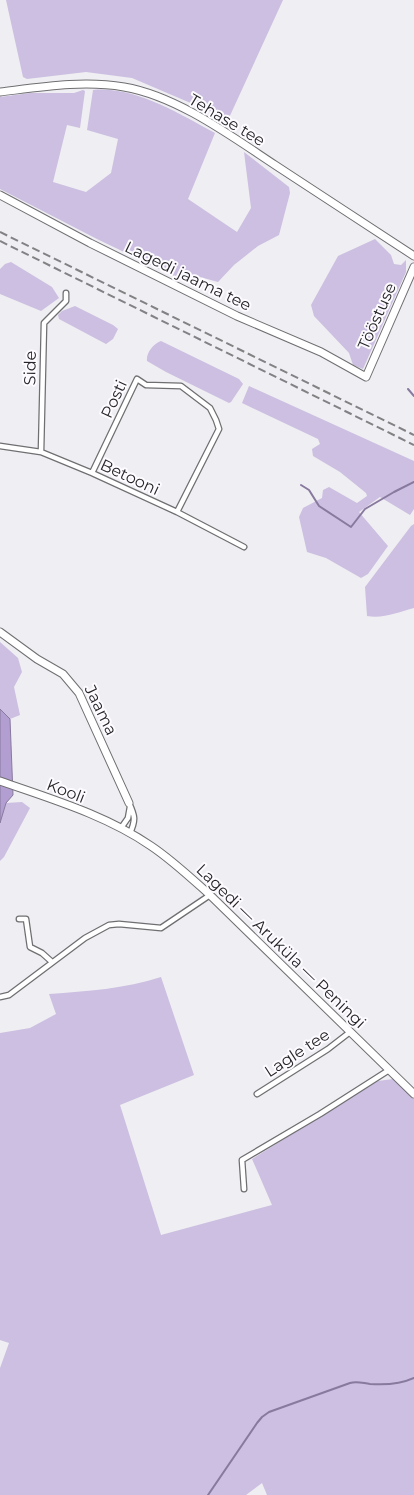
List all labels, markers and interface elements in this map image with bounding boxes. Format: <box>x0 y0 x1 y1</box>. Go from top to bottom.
street label: Tehase tee <box>185 90 269 150</box>
street label: Lagedi jaama tee <box>122 237 254 315</box>
street label: Tööstuse <box>354 280 400 352</box>
street label: Side <box>20 351 40 385</box>
street label: Posti <box>97 377 131 421</box>
street label: Betooni <box>97 455 163 499</box>
street label: Jaama <box>80 681 121 738</box>
street label: Kooli <box>44 775 88 807</box>
street label: Lagedi — Aruküla — Peningi <box>192 860 370 1032</box>
street label: Lagle tee <box>261 1025 333 1081</box>

